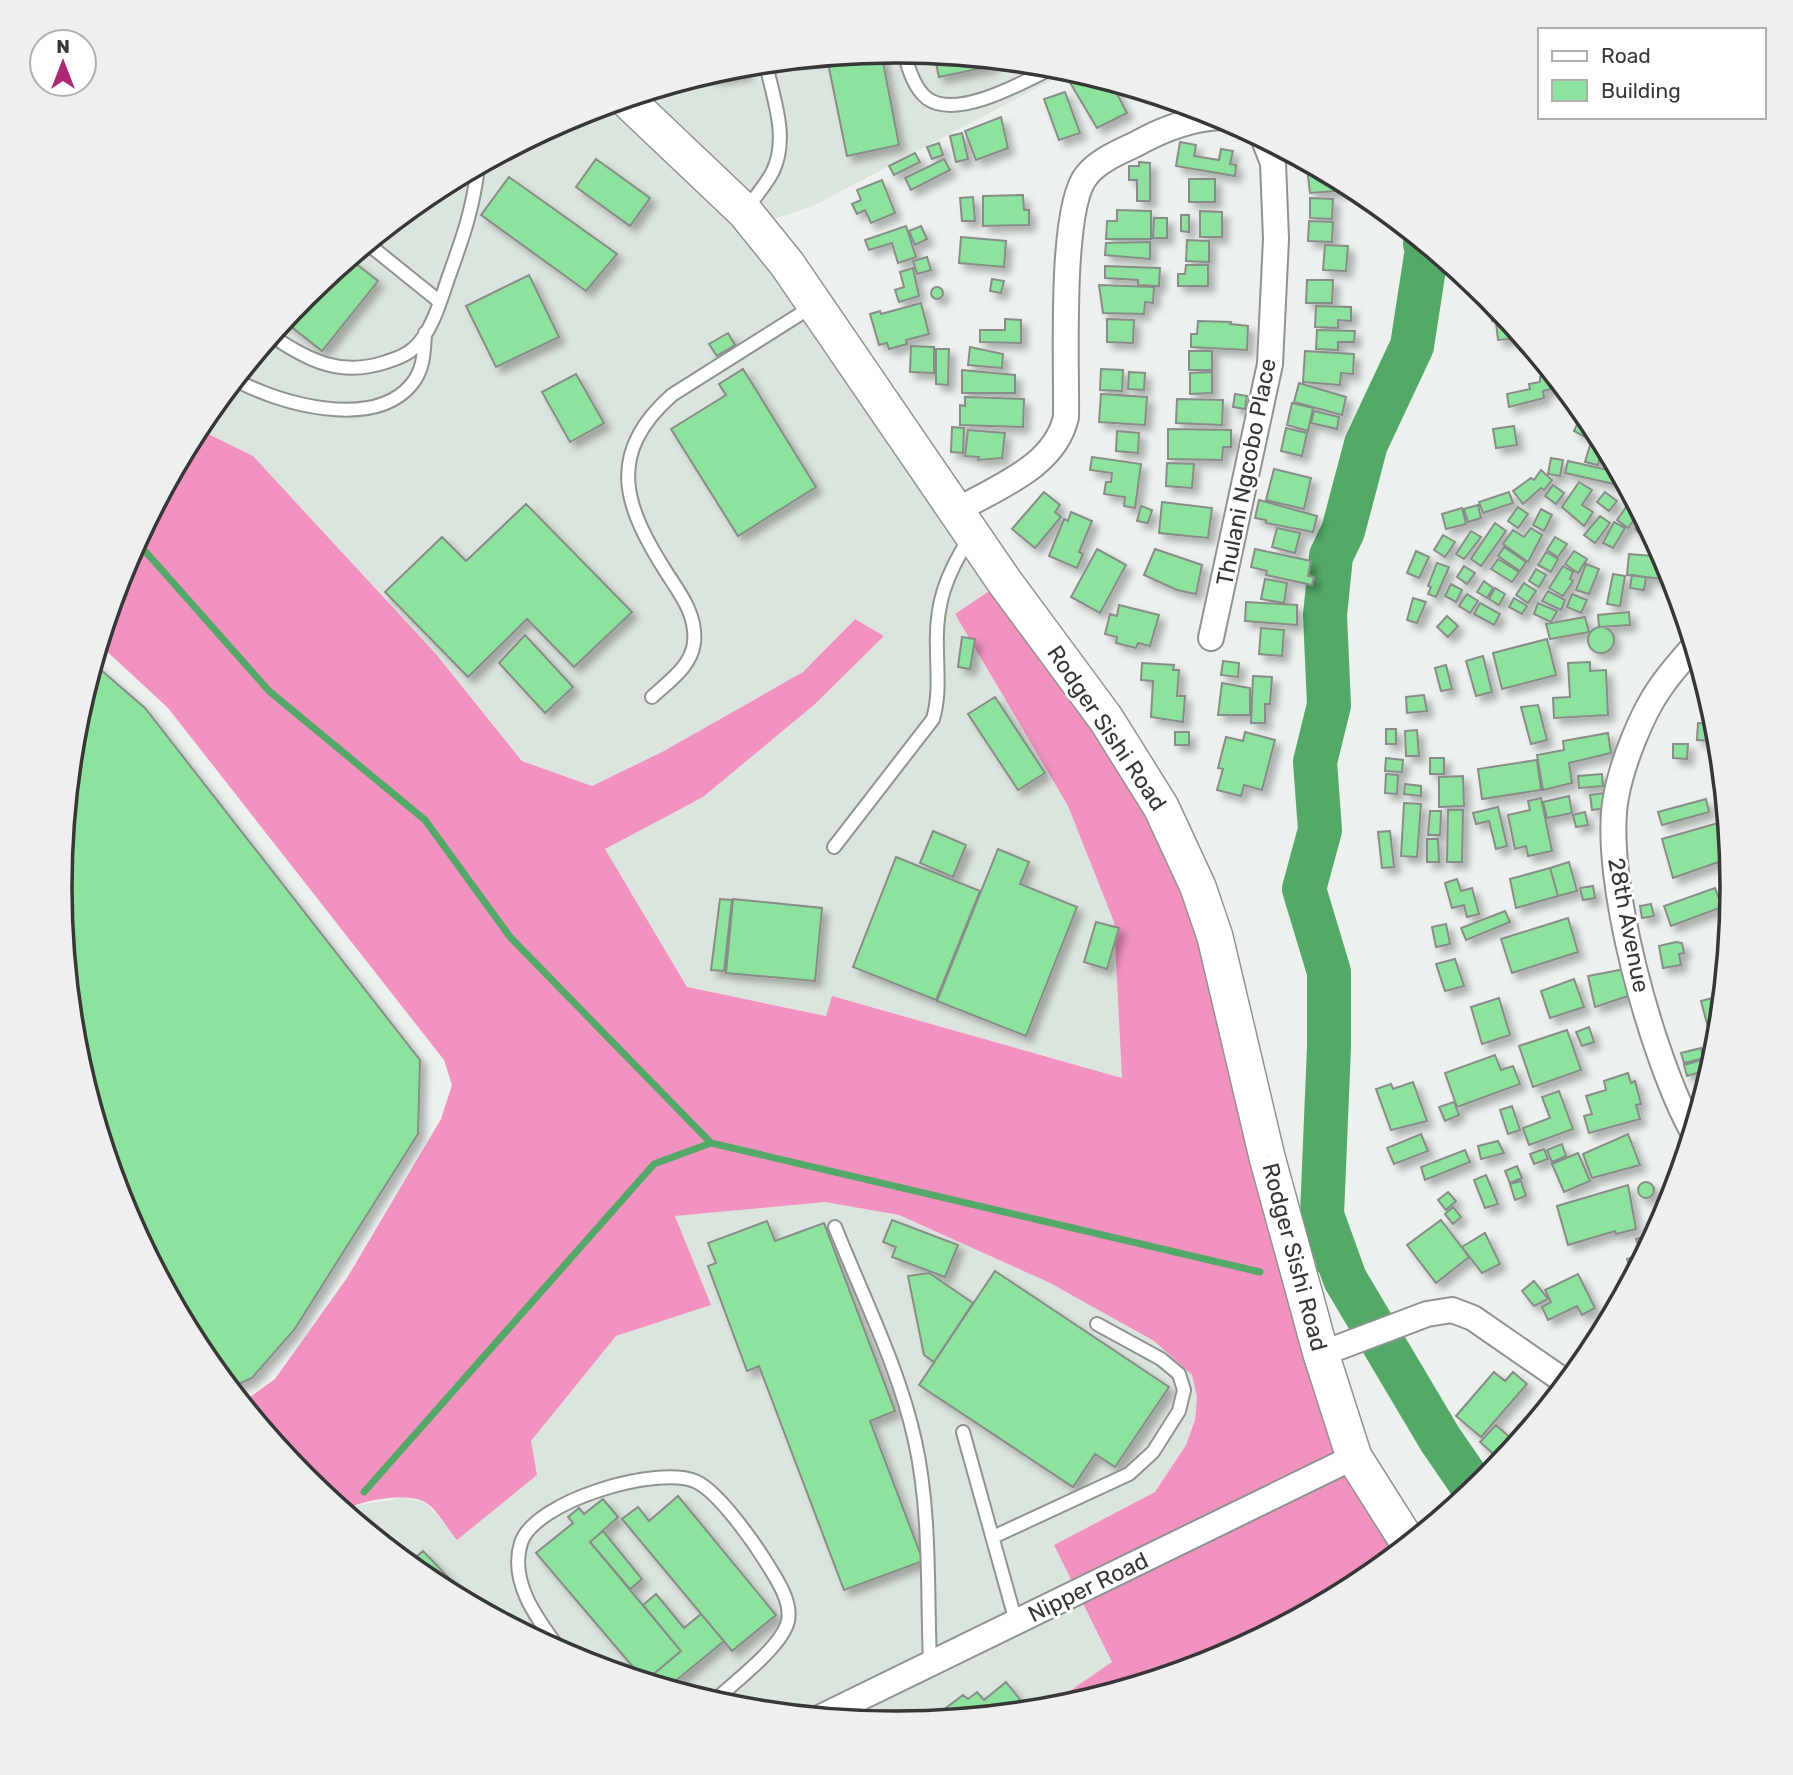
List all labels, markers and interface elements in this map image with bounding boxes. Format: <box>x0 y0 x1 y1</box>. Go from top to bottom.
north arrow <box>28 28 98 98</box>
legend <box>1538 28 1765 119</box>
text: N <box>56 35 70 58</box>
text: Road <box>1601 43 1651 68</box>
text: Building <box>1601 78 1681 103</box>
street label: Thulani Ngcobo Place <box>1210 356 1282 588</box>
street label: Rodger Sishi Road <box>1041 640 1173 816</box>
street label: 28th Avenue <box>1602 855 1656 995</box>
street label: Rodger Sishi Road <box>1256 1160 1334 1354</box>
street label: Nipper Road <box>1023 1546 1153 1628</box>

